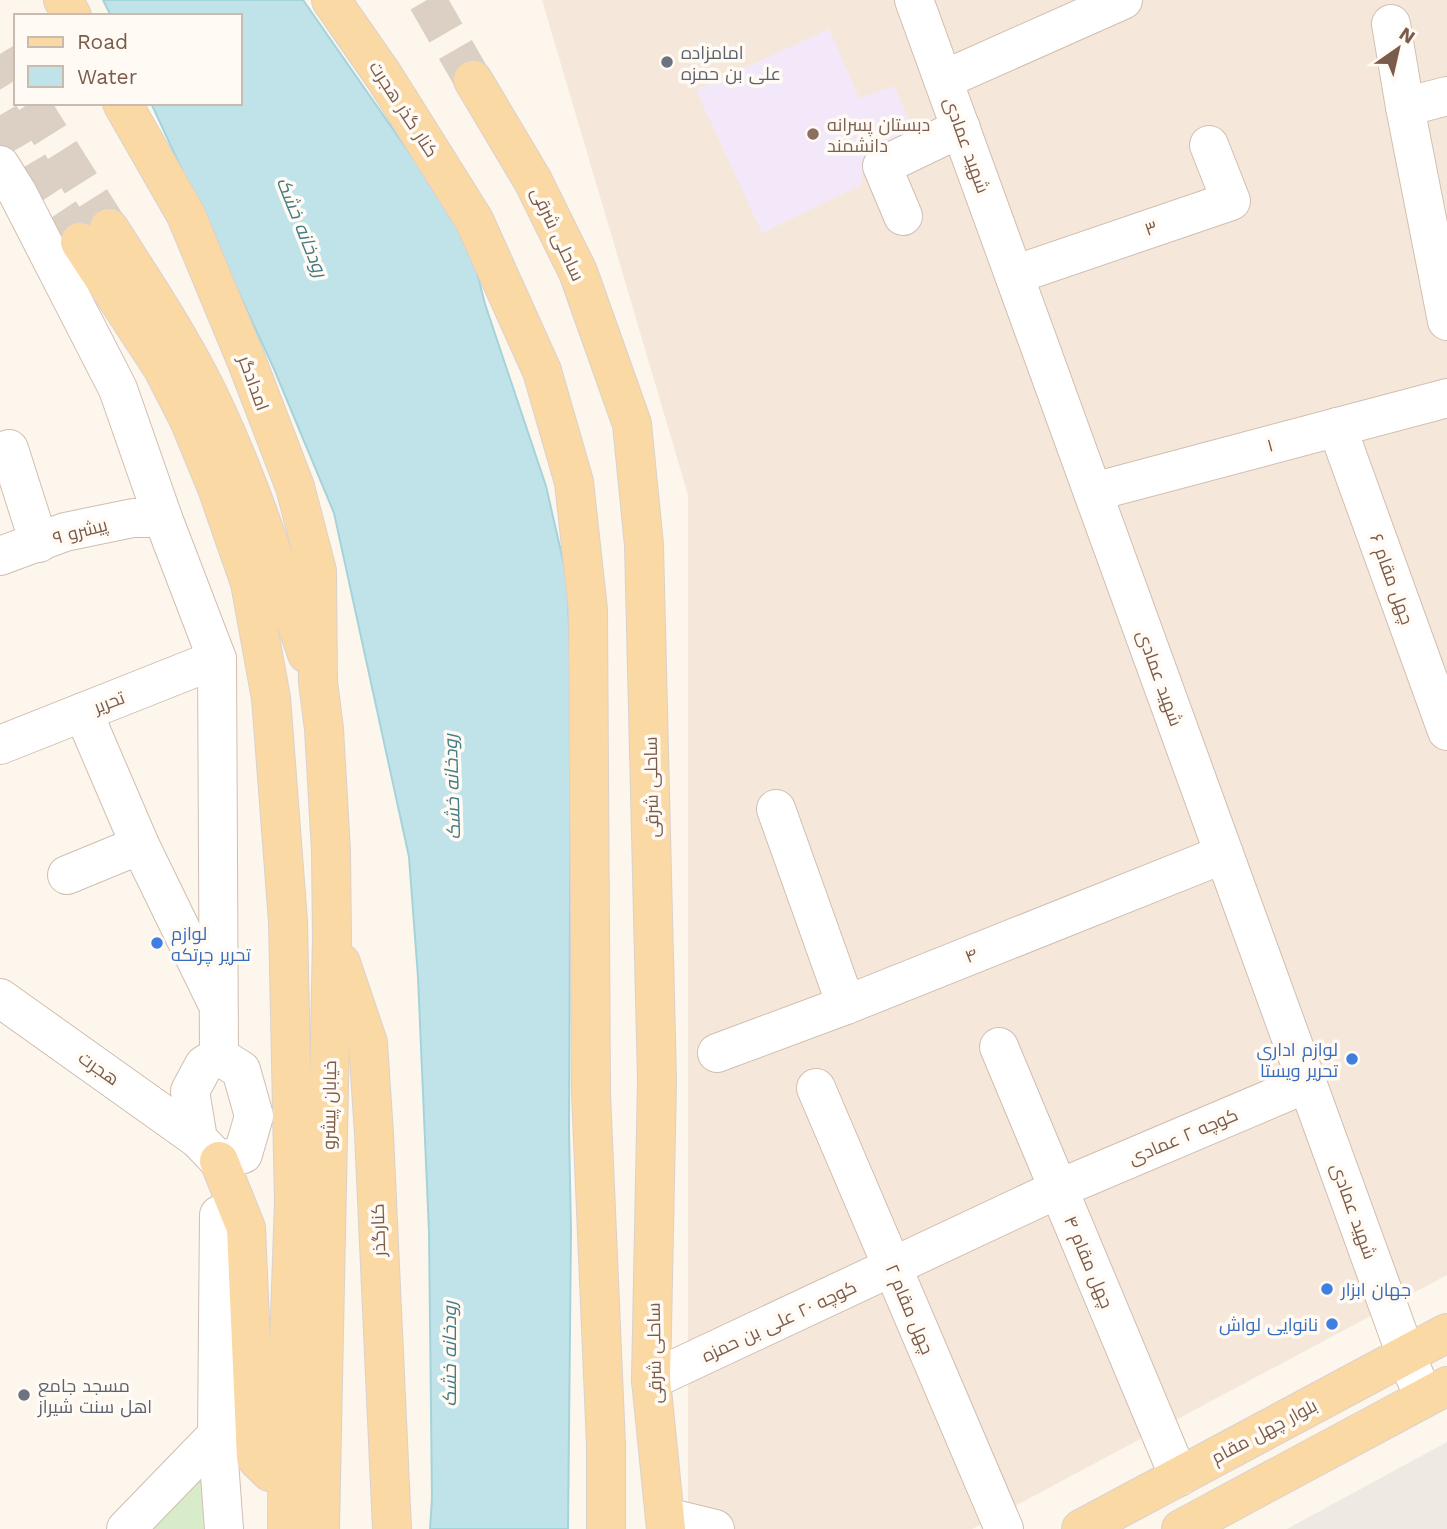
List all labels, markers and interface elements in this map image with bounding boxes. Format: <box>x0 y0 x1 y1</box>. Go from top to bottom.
legend <box>14 14 242 105</box>
north arrow <box>1363 14 1433 84</box>
text: N <box>1395 22 1419 49</box>
text: Road <box>77 29 128 54</box>
place label: امامزاده علی بن حمزه <box>681 42 781 85</box>
marker: امامزاده علی بن حمزه <box>659 54 675 70</box>
street label: کنار گذر هجرت <box>364 57 443 161</box>
text: Water <box>77 64 138 89</box>
street label: شهید عمادی <box>939 94 994 196</box>
place label: دبستان پسرانه دانشمند <box>827 114 930 156</box>
marker: دبستان پسرانه دانشمند <box>805 126 821 142</box>
water label: رودخانه خشک <box>272 174 333 282</box>
street label: ساحلی شرقی <box>526 184 589 285</box>
street label: ۳ <box>1142 216 1160 240</box>
street label: امدادگر <box>233 352 274 414</box>
street label: ۱ <box>1265 434 1275 456</box>
street label: پیشرو ۹ <box>50 514 110 550</box>
street label: چهل مقام ۶ <box>1364 531 1418 628</box>
street label: شهید عمادی <box>1132 627 1187 729</box>
street label: تحریر <box>90 687 128 719</box>
water label: رودخانه خشک <box>439 732 465 840</box>
street label: ساحلی شرقی <box>640 736 663 838</box>
place label: لوازم تحریر چرتکه <box>171 923 251 967</box>
marker: لوازم تحریر چرتکه <box>149 935 165 951</box>
street label: ۴ <box>962 943 981 967</box>
place label: لوازم اداری تحریر ویستا <box>1256 1039 1338 1082</box>
street label: هجرت <box>74 1047 123 1090</box>
marker: لوازم اداری تحریر ویستا <box>1344 1051 1360 1067</box>
street label: خیابان پیشرو <box>318 1060 342 1150</box>
street label: کوچه ۲ عمادی <box>1125 1104 1242 1170</box>
street label: شهید عمادی <box>1326 1160 1381 1262</box>
street label: کنارگذر <box>367 1203 390 1258</box>
street label: چهل مقام ۴ <box>1058 1213 1118 1312</box>
street label: چهل مقام ۲ <box>880 1261 938 1358</box>
street label: کوچه ۲۰ علی بن حمزه <box>698 1276 860 1368</box>
place label: جهان ابزار <box>1340 1279 1411 1301</box>
marker: جهان ابزار <box>1319 1281 1335 1297</box>
water label: رودخانه خشک <box>438 1299 461 1407</box>
street label: ساحلی شرقی <box>643 1302 666 1404</box>
place label: نانوایی لواش <box>1219 1314 1318 1336</box>
marker: نانوایی لواش <box>1324 1316 1340 1332</box>
place label: مسجد جامع اهل سنت شیراز <box>37 1375 152 1418</box>
marker: مسجد جامع اهل سنت شیراز <box>16 1387 32 1403</box>
street label: بلوار چهل مقام <box>1208 1394 1321 1469</box>

